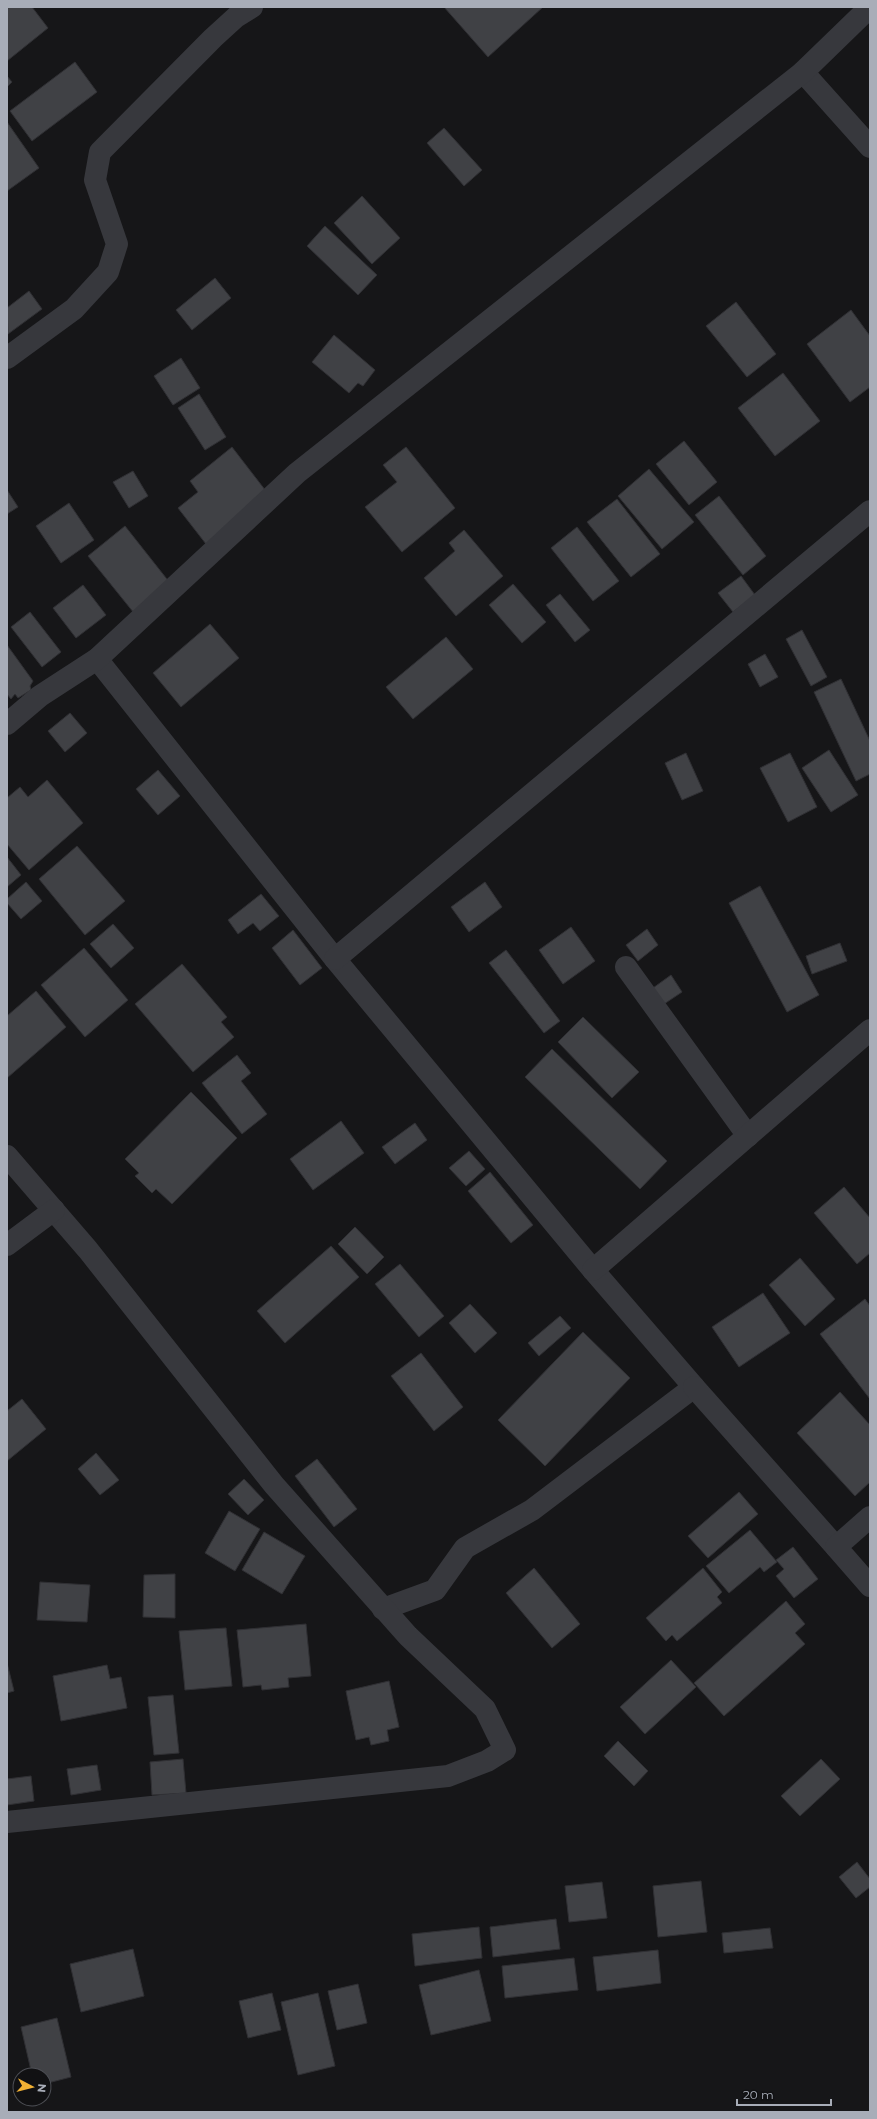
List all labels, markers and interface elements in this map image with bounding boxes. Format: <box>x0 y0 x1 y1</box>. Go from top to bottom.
north arrow <box>12 2067 52 2107</box>
scale bar <box>737 2081 831 2107</box>
text: N <box>34 2083 49 2093</box>
text: 20 m <box>743 2087 774 2102</box>

